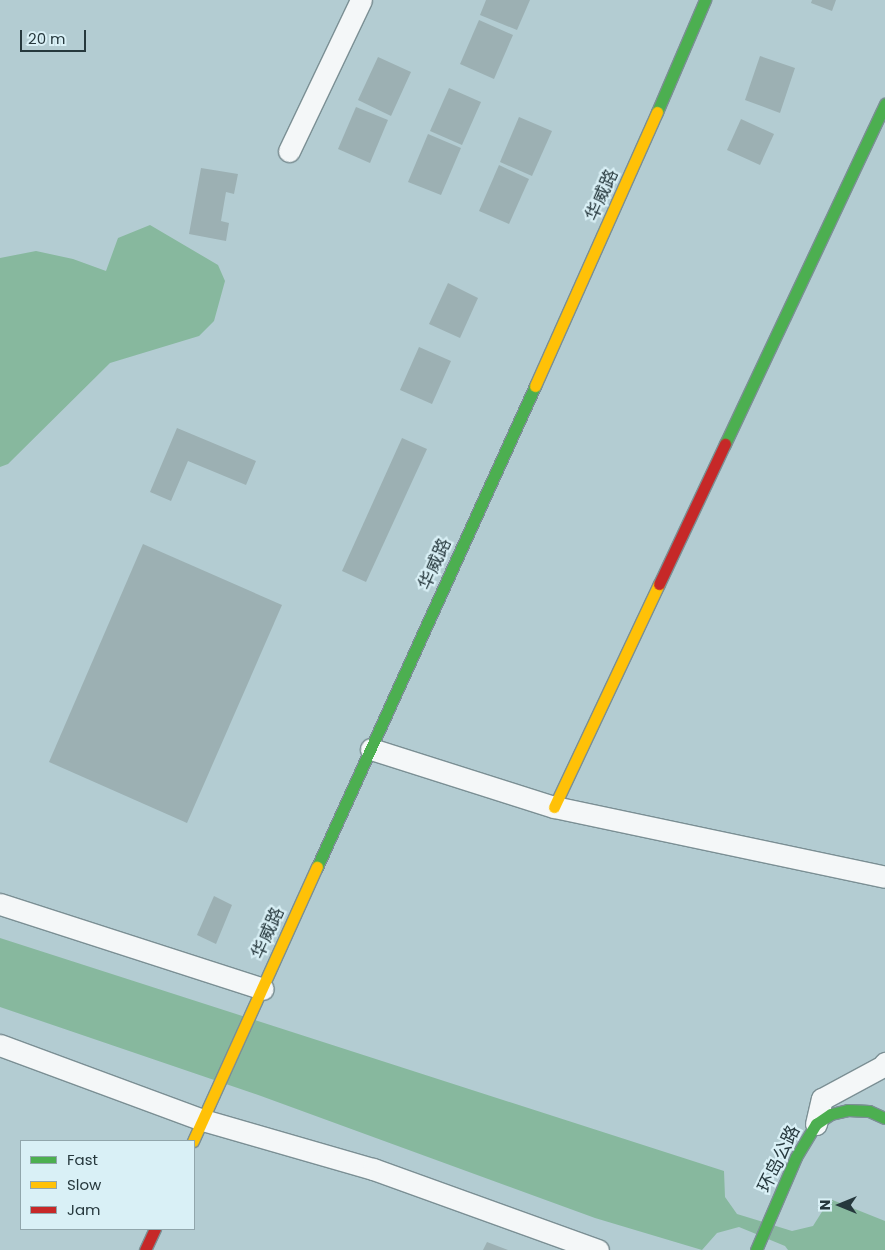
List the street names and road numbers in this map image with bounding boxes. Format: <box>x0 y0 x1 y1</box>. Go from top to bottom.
street label: 华威路 <box>581 166 623 224</box>
street label: 华威路 <box>414 535 456 593</box>
street label: 华威路 <box>247 904 289 962</box>
street label: 环岛公路 <box>754 1122 804 1196</box>

